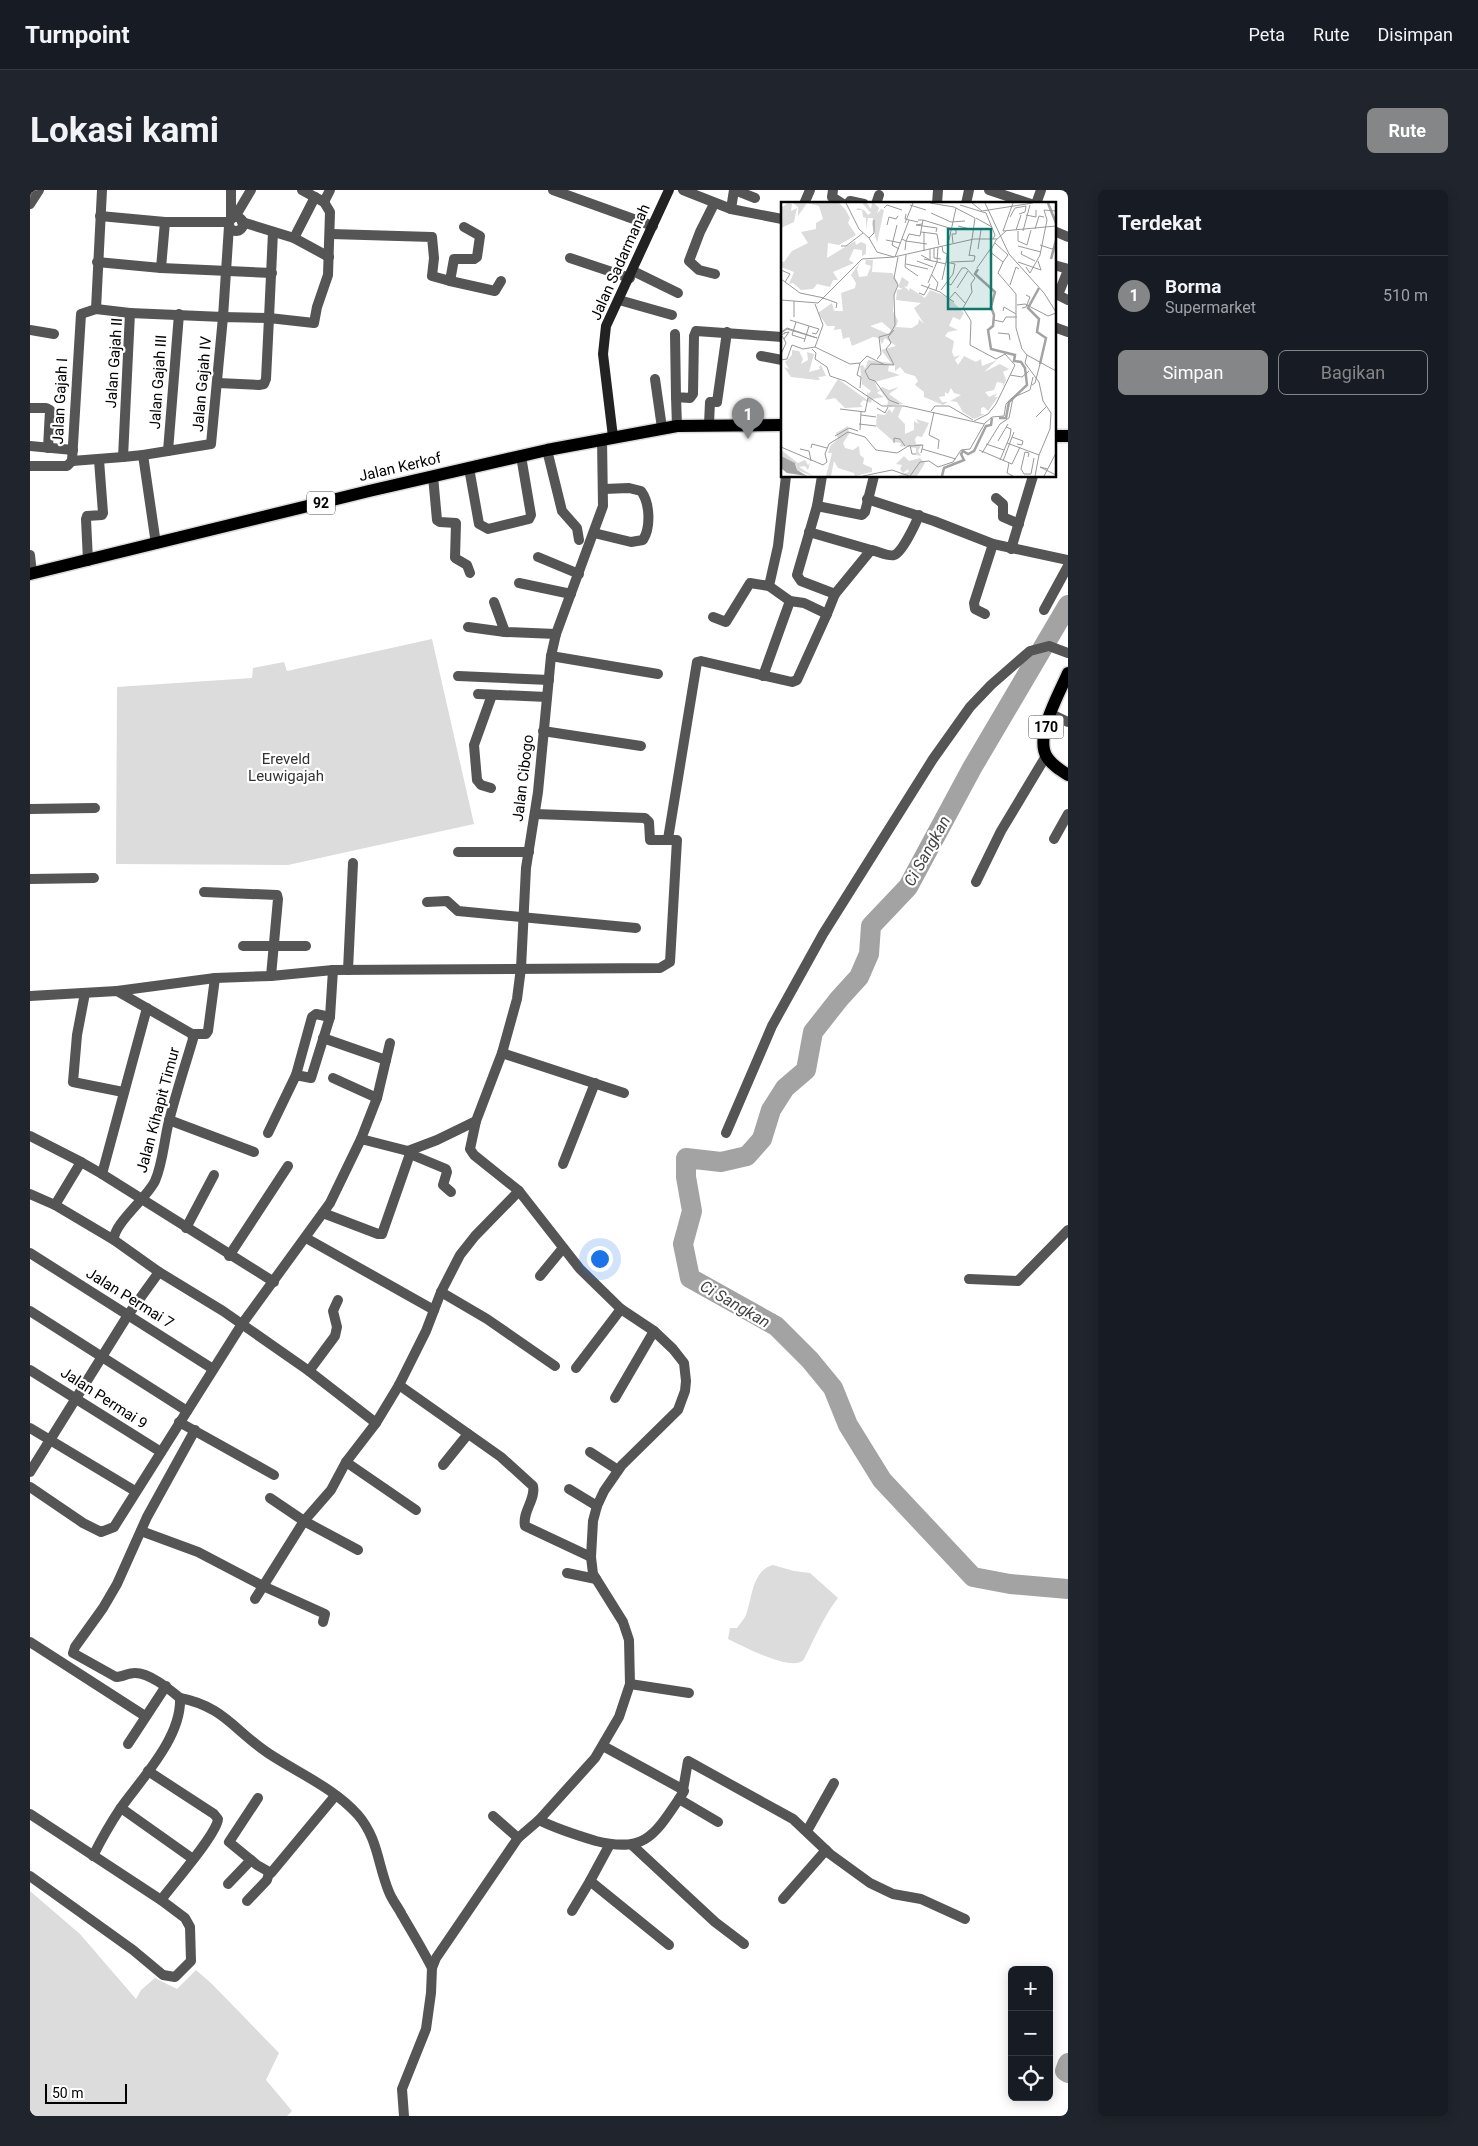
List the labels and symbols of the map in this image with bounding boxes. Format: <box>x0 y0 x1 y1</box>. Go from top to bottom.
street label: Jalan Sadarmanah <box>586 201 654 323</box>
inset map <box>781 202 1056 478</box>
street label: Jalan Gajah II <box>102 317 126 409</box>
street label: Jalan Gajah III <box>146 334 170 430</box>
street label: Jalan Gajah IV <box>189 335 215 433</box>
street label: Jalan Gajah I <box>49 357 71 445</box>
pin: 1 <box>732 398 764 439</box>
street label: Jalan Kerkof <box>357 449 444 485</box>
road number: 92 <box>307 492 335 514</box>
road number: 170 <box>1028 716 1064 738</box>
street label: Jalan Cibogo <box>509 733 537 823</box>
park label: Ereveld Leuwigajah <box>248 750 324 785</box>
water label: Ci Sangkan <box>900 812 954 890</box>
street label: Jalan Kihapit Timur <box>133 1045 183 1175</box>
your location <box>587 1246 613 1272</box>
street label: Jalan Permai 7 <box>83 1264 177 1332</box>
water label: Ci Sangkan <box>697 1276 773 1332</box>
street label: Jalan Permai 9 <box>57 1363 151 1433</box>
scale bar <box>45 2081 128 2104</box>

